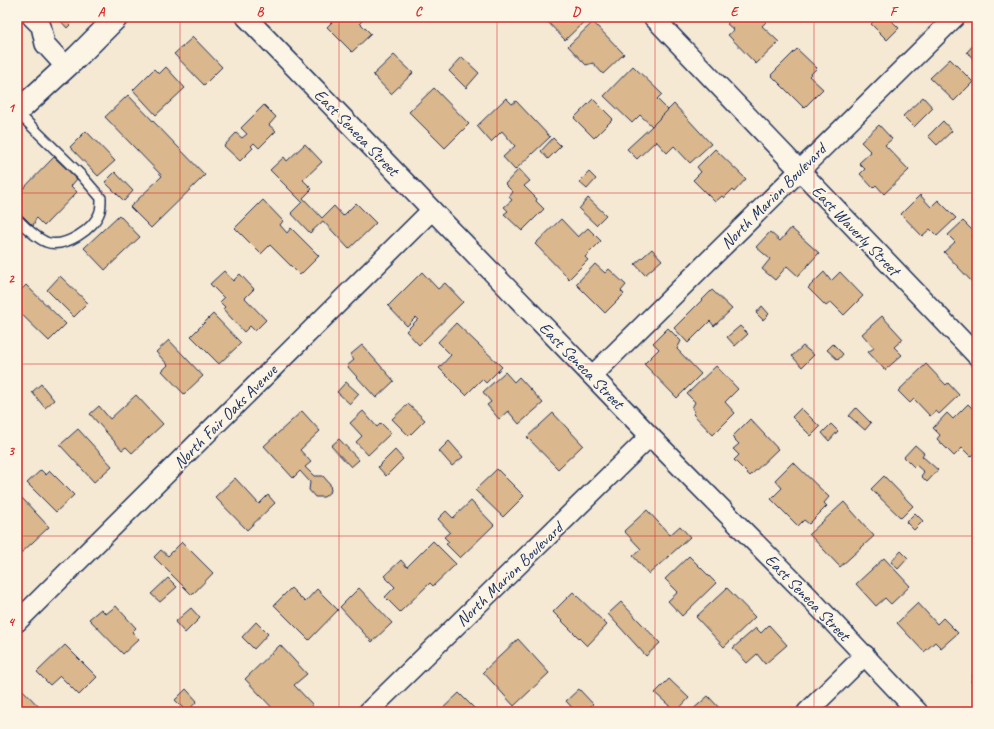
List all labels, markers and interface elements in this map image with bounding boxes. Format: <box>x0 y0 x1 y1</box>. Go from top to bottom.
text: A <box>98 4 106 20</box>
text: B <box>257 4 265 20</box>
text: C <box>415 4 423 20</box>
text: D <box>572 4 581 20</box>
text: E <box>731 4 740 20</box>
text: F <box>890 4 899 20</box>
street label: East Seneca Street <box>310 84 405 182</box>
text: 1 <box>8 100 16 116</box>
street label: North Marion Boulevard <box>716 138 832 254</box>
street label: East Waverly Street <box>807 181 906 282</box>
text: 2 <box>8 271 15 287</box>
street label: East Seneca Street <box>535 317 630 415</box>
street label: North Fair Oaks Avenue <box>169 359 283 473</box>
text: 3 <box>8 443 15 459</box>
street label: North Marion Boulevard <box>451 516 569 631</box>
street label: East Seneca Street <box>761 549 856 647</box>
text: 4 <box>8 614 16 630</box>

